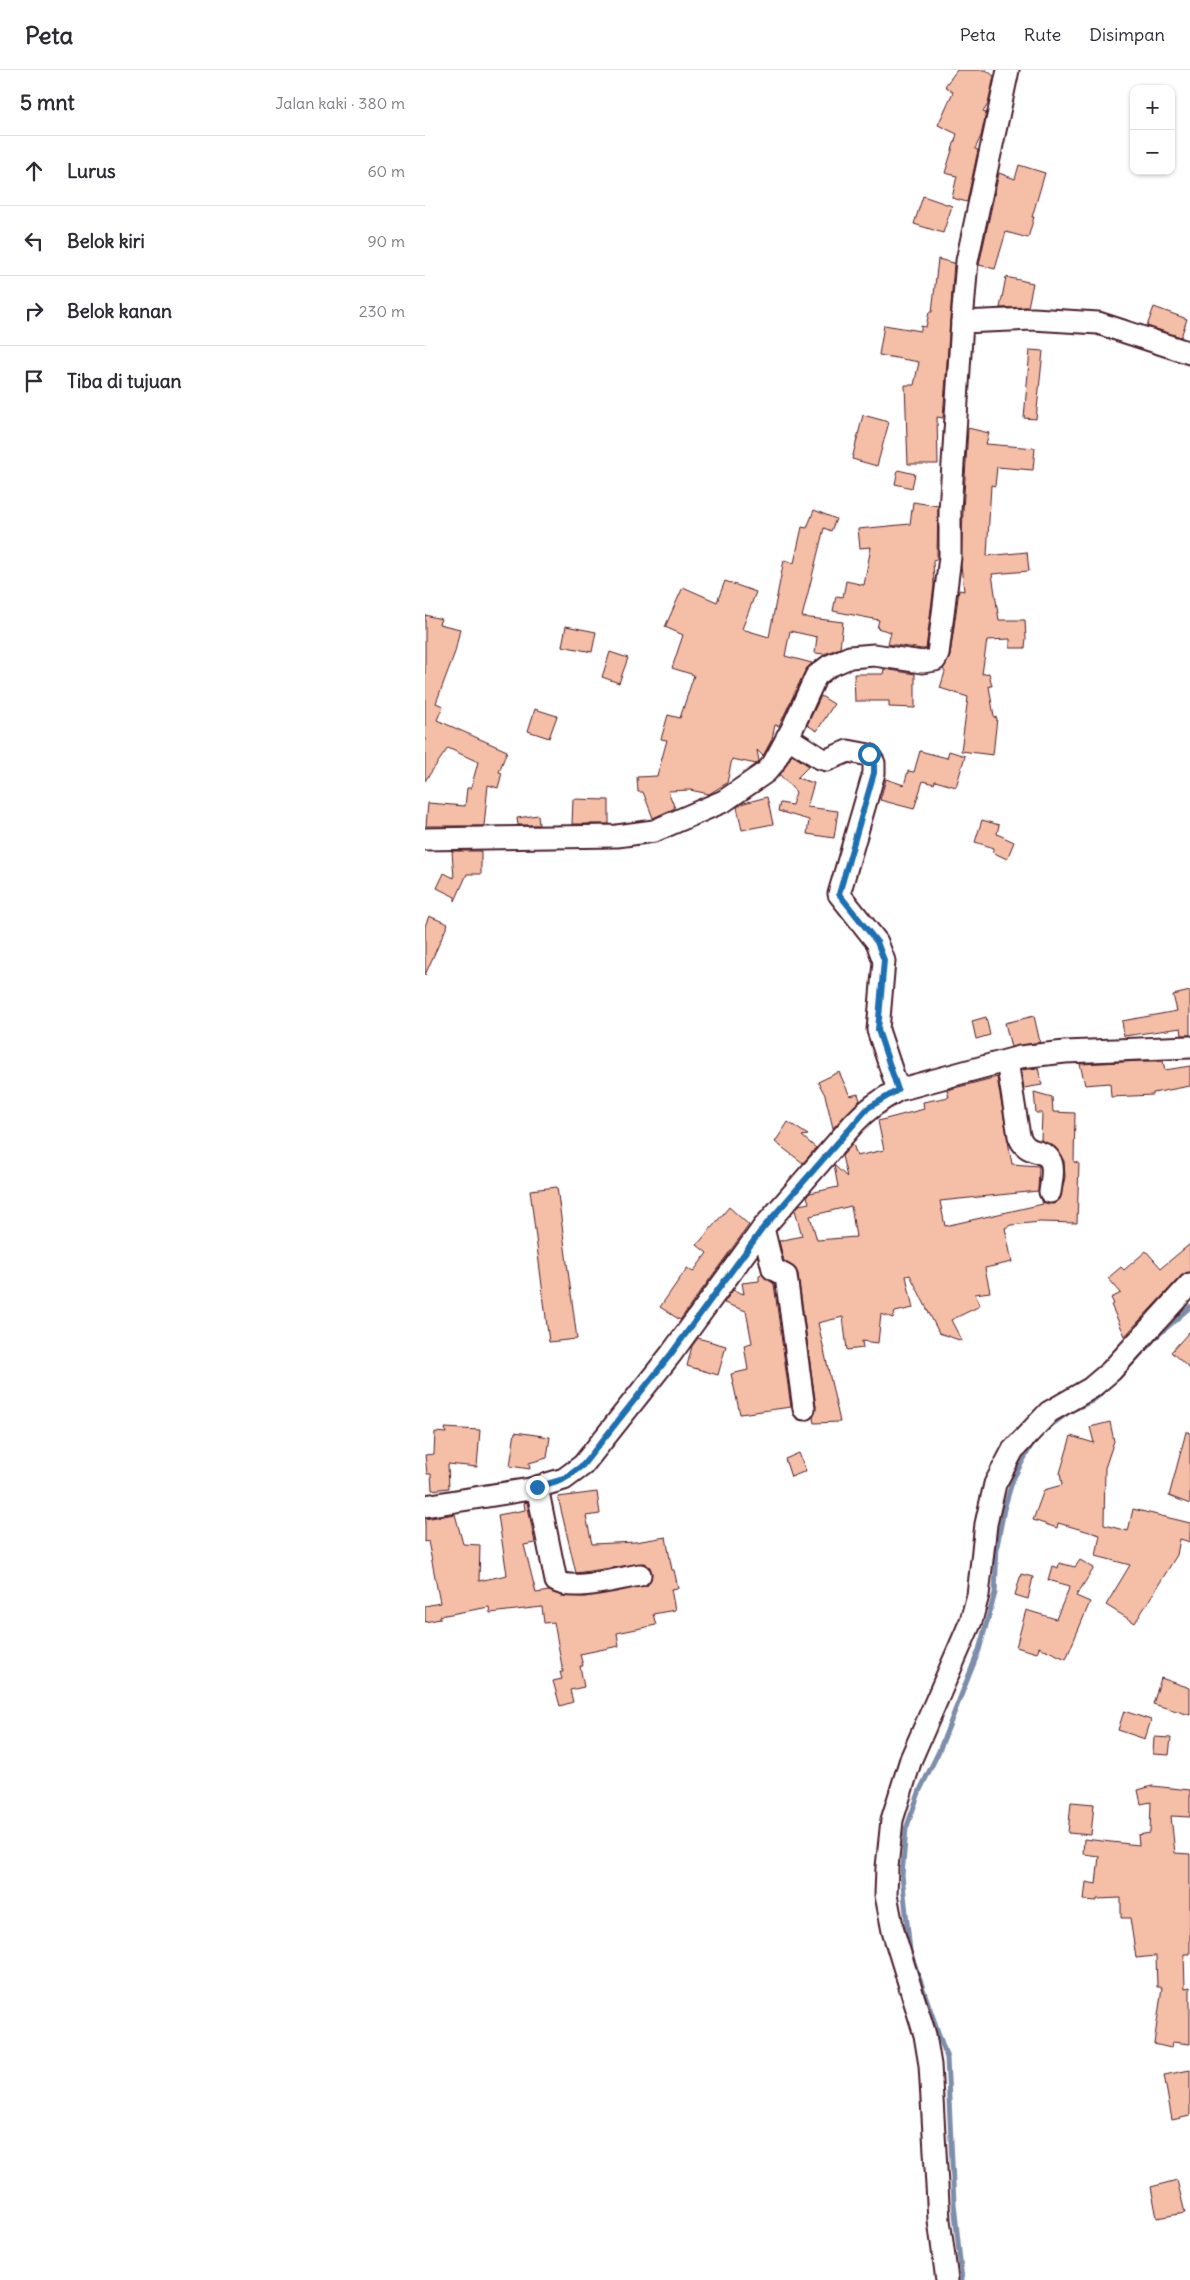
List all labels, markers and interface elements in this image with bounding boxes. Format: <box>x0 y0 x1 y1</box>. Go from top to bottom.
text: Peta <box>25 20 73 50</box>
text: Peta <box>960 23 996 46</box>
text: Rute <box>1024 23 1061 46</box>
text: Disimpan <box>1089 23 1165 46</box>
map controls <box>1130 85 1175 175</box>
button: + <box>1130 85 1175 130</box>
text: 5 mnt <box>20 89 75 116</box>
text: Jalan kaki · 380 m <box>275 93 405 113</box>
button: − <box>1130 130 1175 175</box>
icon: ahead <box>20 157 48 185</box>
text: Lurus <box>67 159 116 183</box>
text: 60 m <box>367 161 405 181</box>
icon: left <box>20 227 48 255</box>
text: Belok kiri <box>67 229 145 253</box>
text: 90 m <box>367 231 405 251</box>
icon: right <box>20 297 48 325</box>
text: Belok kanan <box>67 299 172 323</box>
text: 230 m <box>359 301 405 321</box>
icon: arrive <box>20 367 48 395</box>
text: Tiba di tujuan <box>67 369 182 393</box>
route start <box>858 743 881 766</box>
route end <box>526 1476 549 1499</box>

